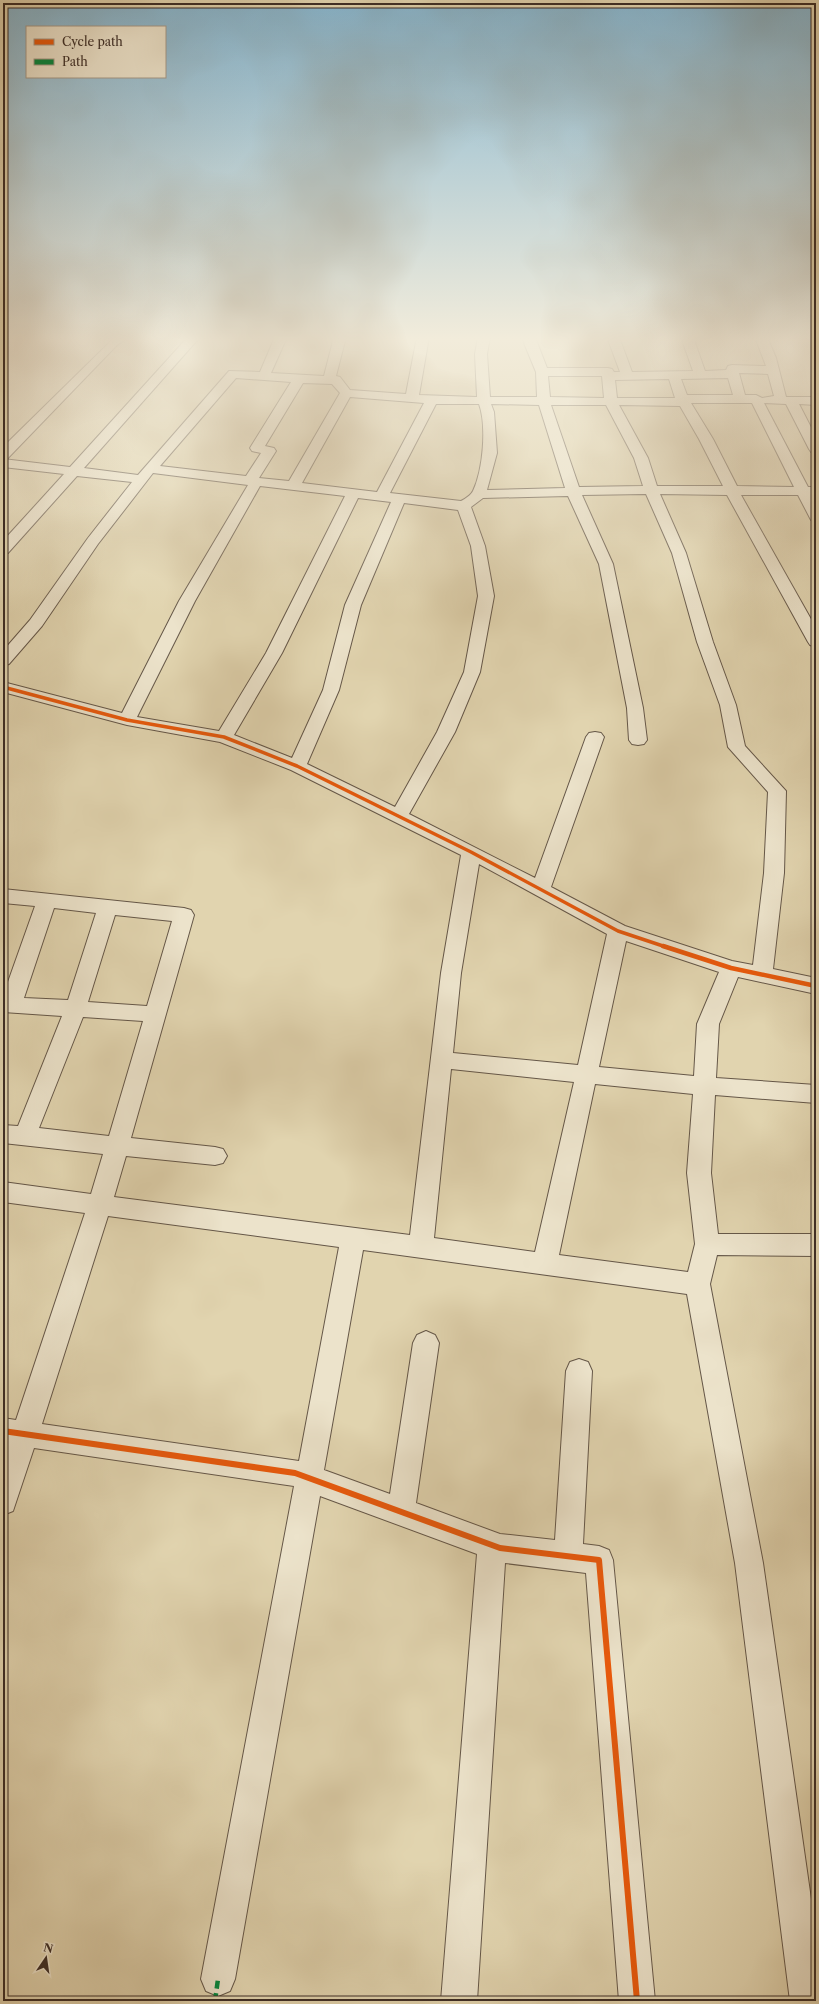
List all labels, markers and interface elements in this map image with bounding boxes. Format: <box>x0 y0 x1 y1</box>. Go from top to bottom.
legend <box>26 26 166 78</box>
text: Cycle path <box>62 34 123 49</box>
text: Path <box>62 54 88 69</box>
north arrow <box>26 1938 66 1978</box>
text: N <box>42 1940 55 1956</box>

